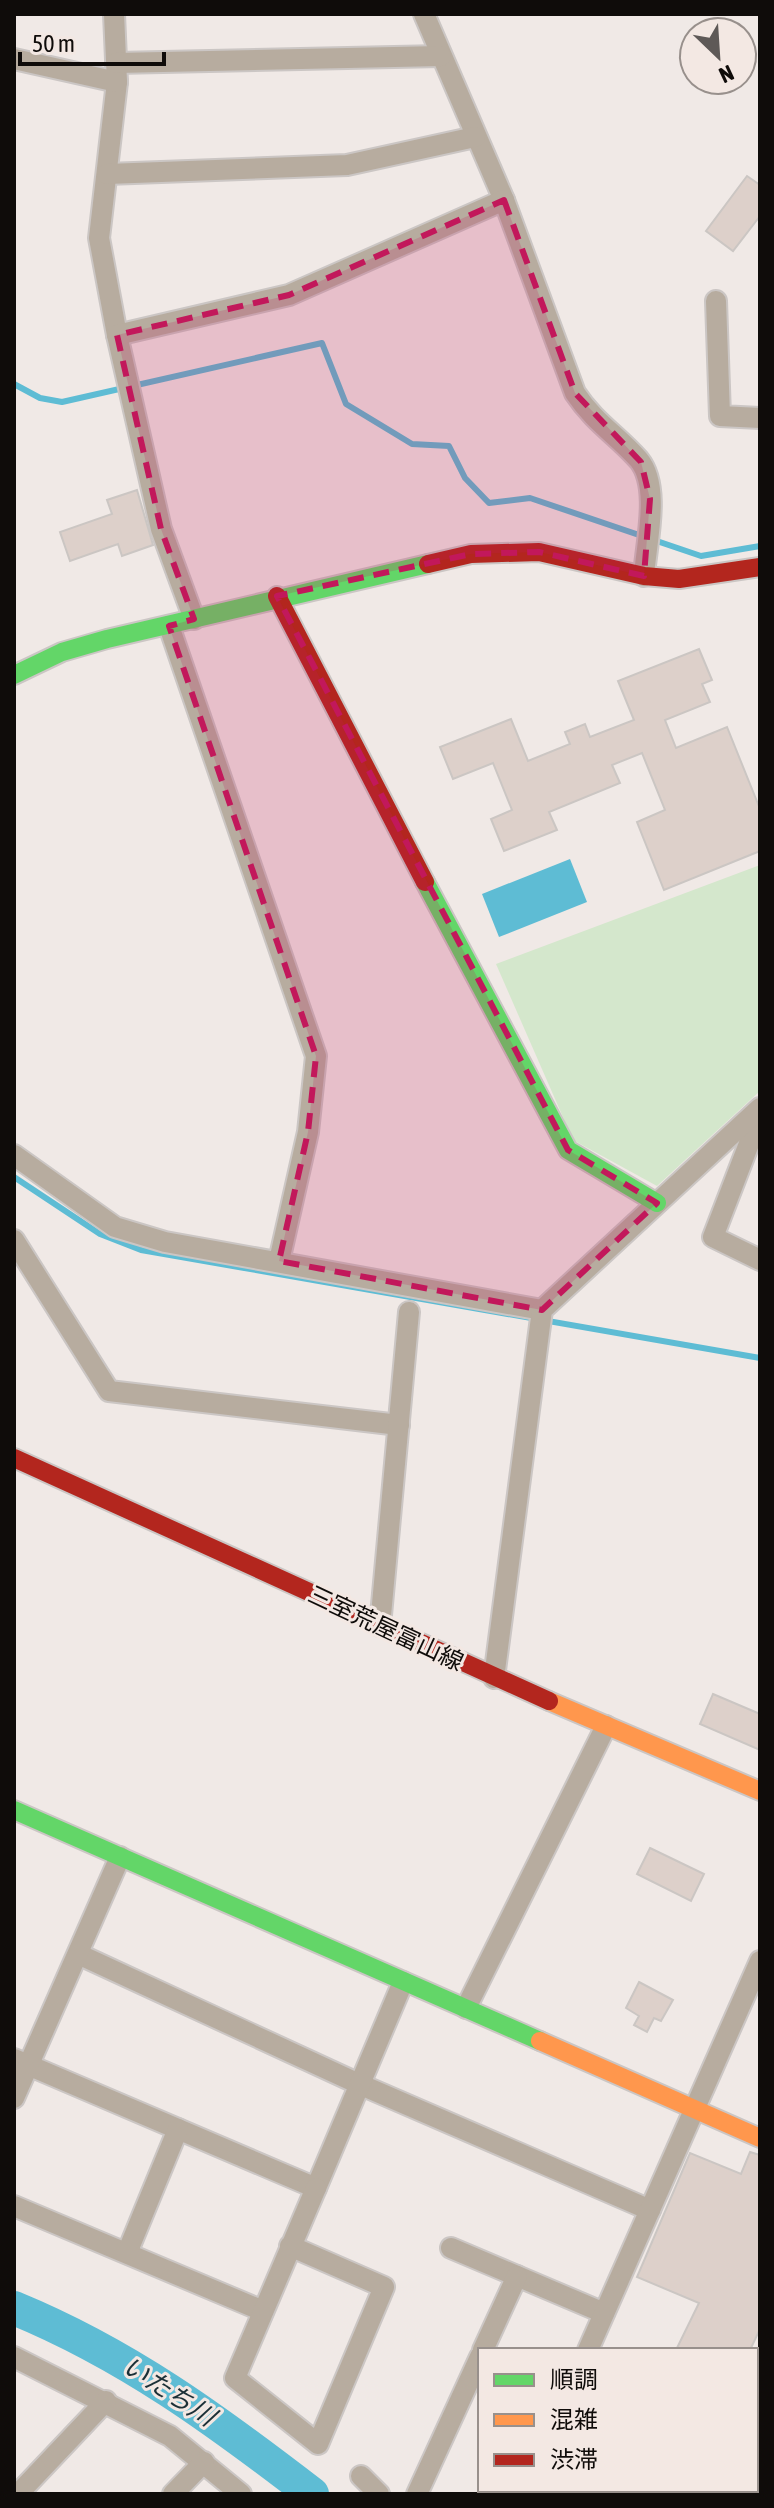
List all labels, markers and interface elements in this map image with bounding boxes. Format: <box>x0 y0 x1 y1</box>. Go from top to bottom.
scale bar <box>20 16 164 66</box>
north arrow <box>678 16 758 96</box>
text: 50 m <box>32 30 75 57</box>
text: N <box>715 60 738 89</box>
street label: 三室荒屋富山線 <box>304 1580 468 1676</box>
legend <box>478 2348 758 2492</box>
water label: いたち川 <box>117 2350 223 2434</box>
text: 順調 <box>550 2366 598 2393</box>
text: 混雑 <box>550 2406 598 2433</box>
text: 渋滞 <box>550 2446 598 2473</box>

